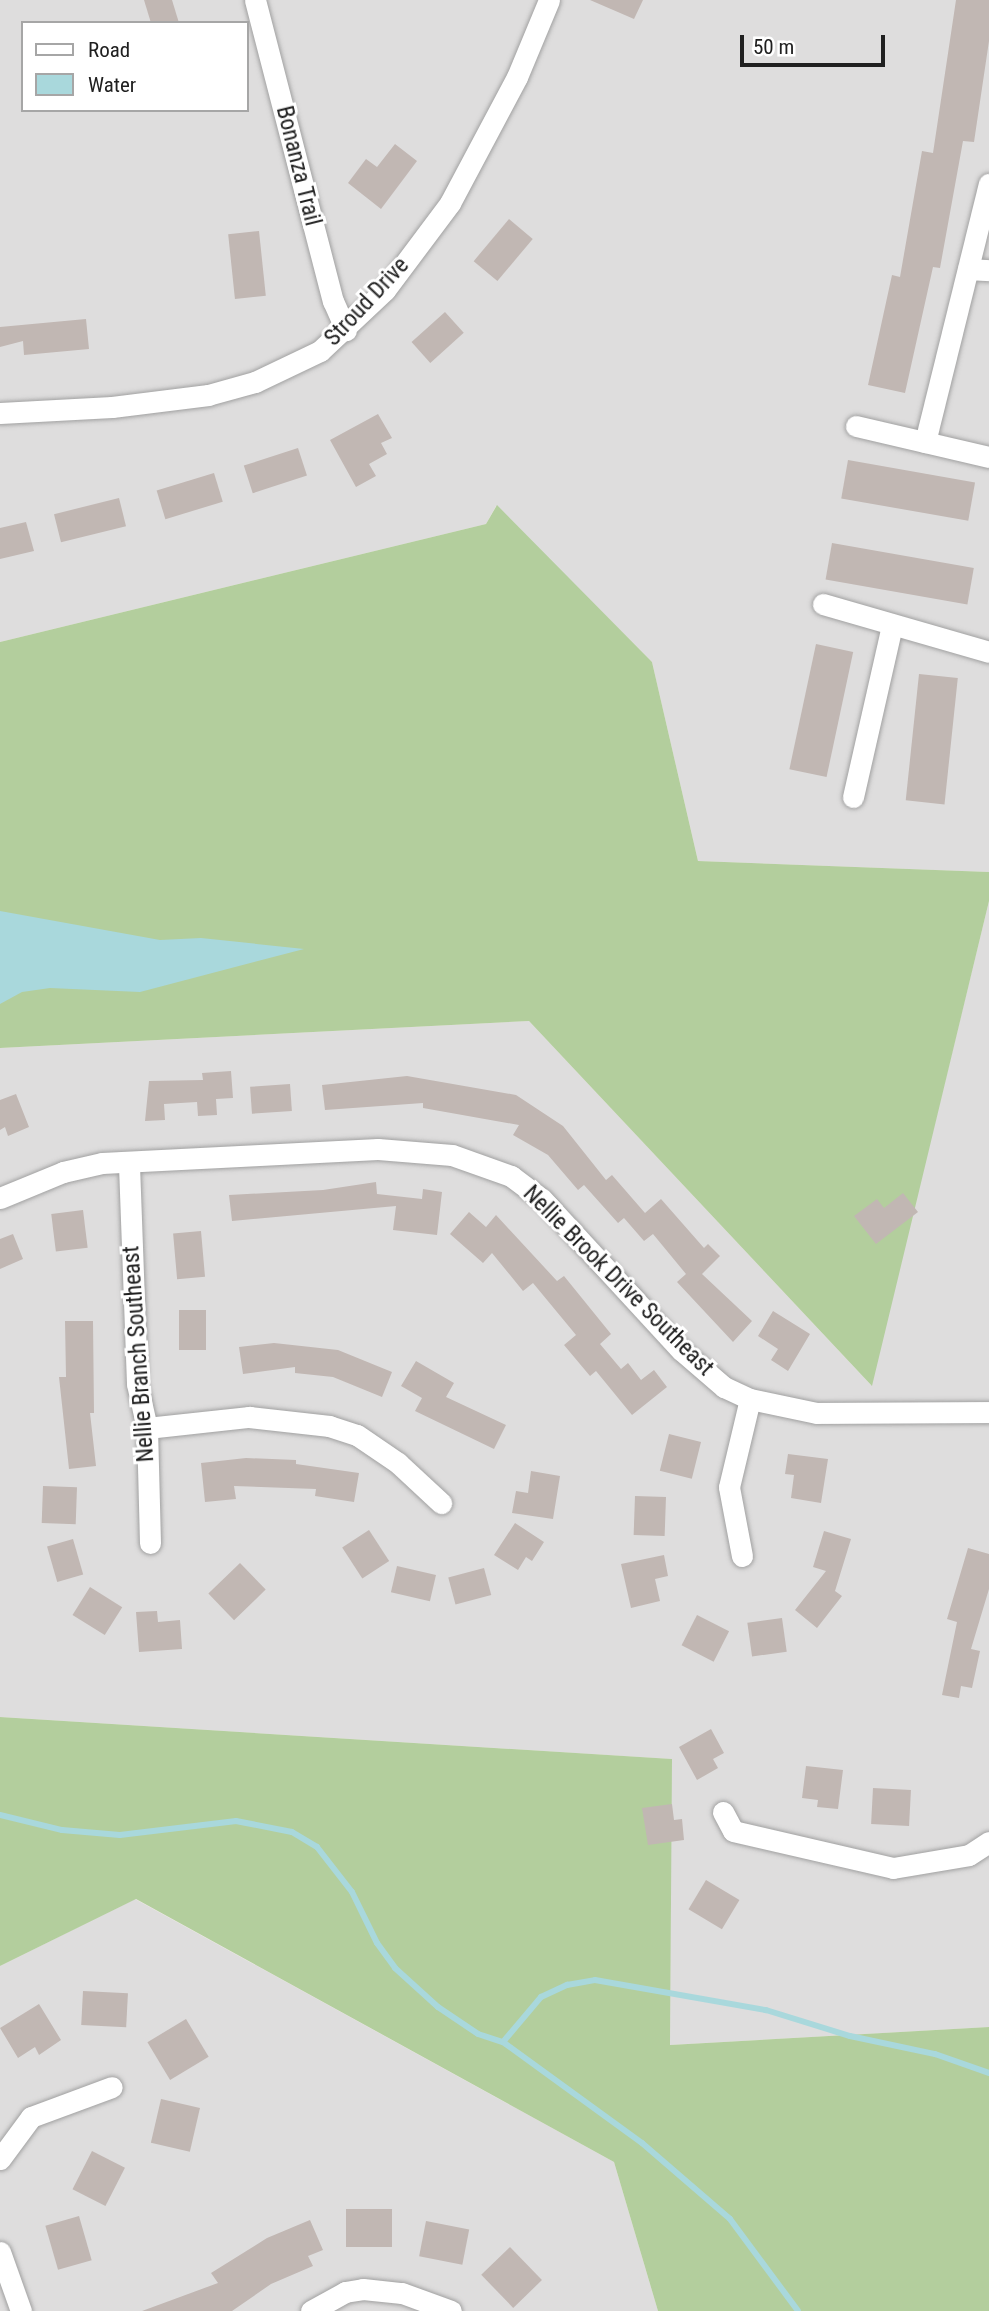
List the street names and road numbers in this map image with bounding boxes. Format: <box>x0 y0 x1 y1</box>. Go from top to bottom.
street label: Bonanza Trail <box>270 103 326 229</box>
street label: Stroud Drive <box>319 252 415 352</box>
street label: Nellie Brook Drive Southeast <box>517 1180 719 1382</box>
street label: Nellie Branch Southeast <box>118 1245 160 1463</box>

